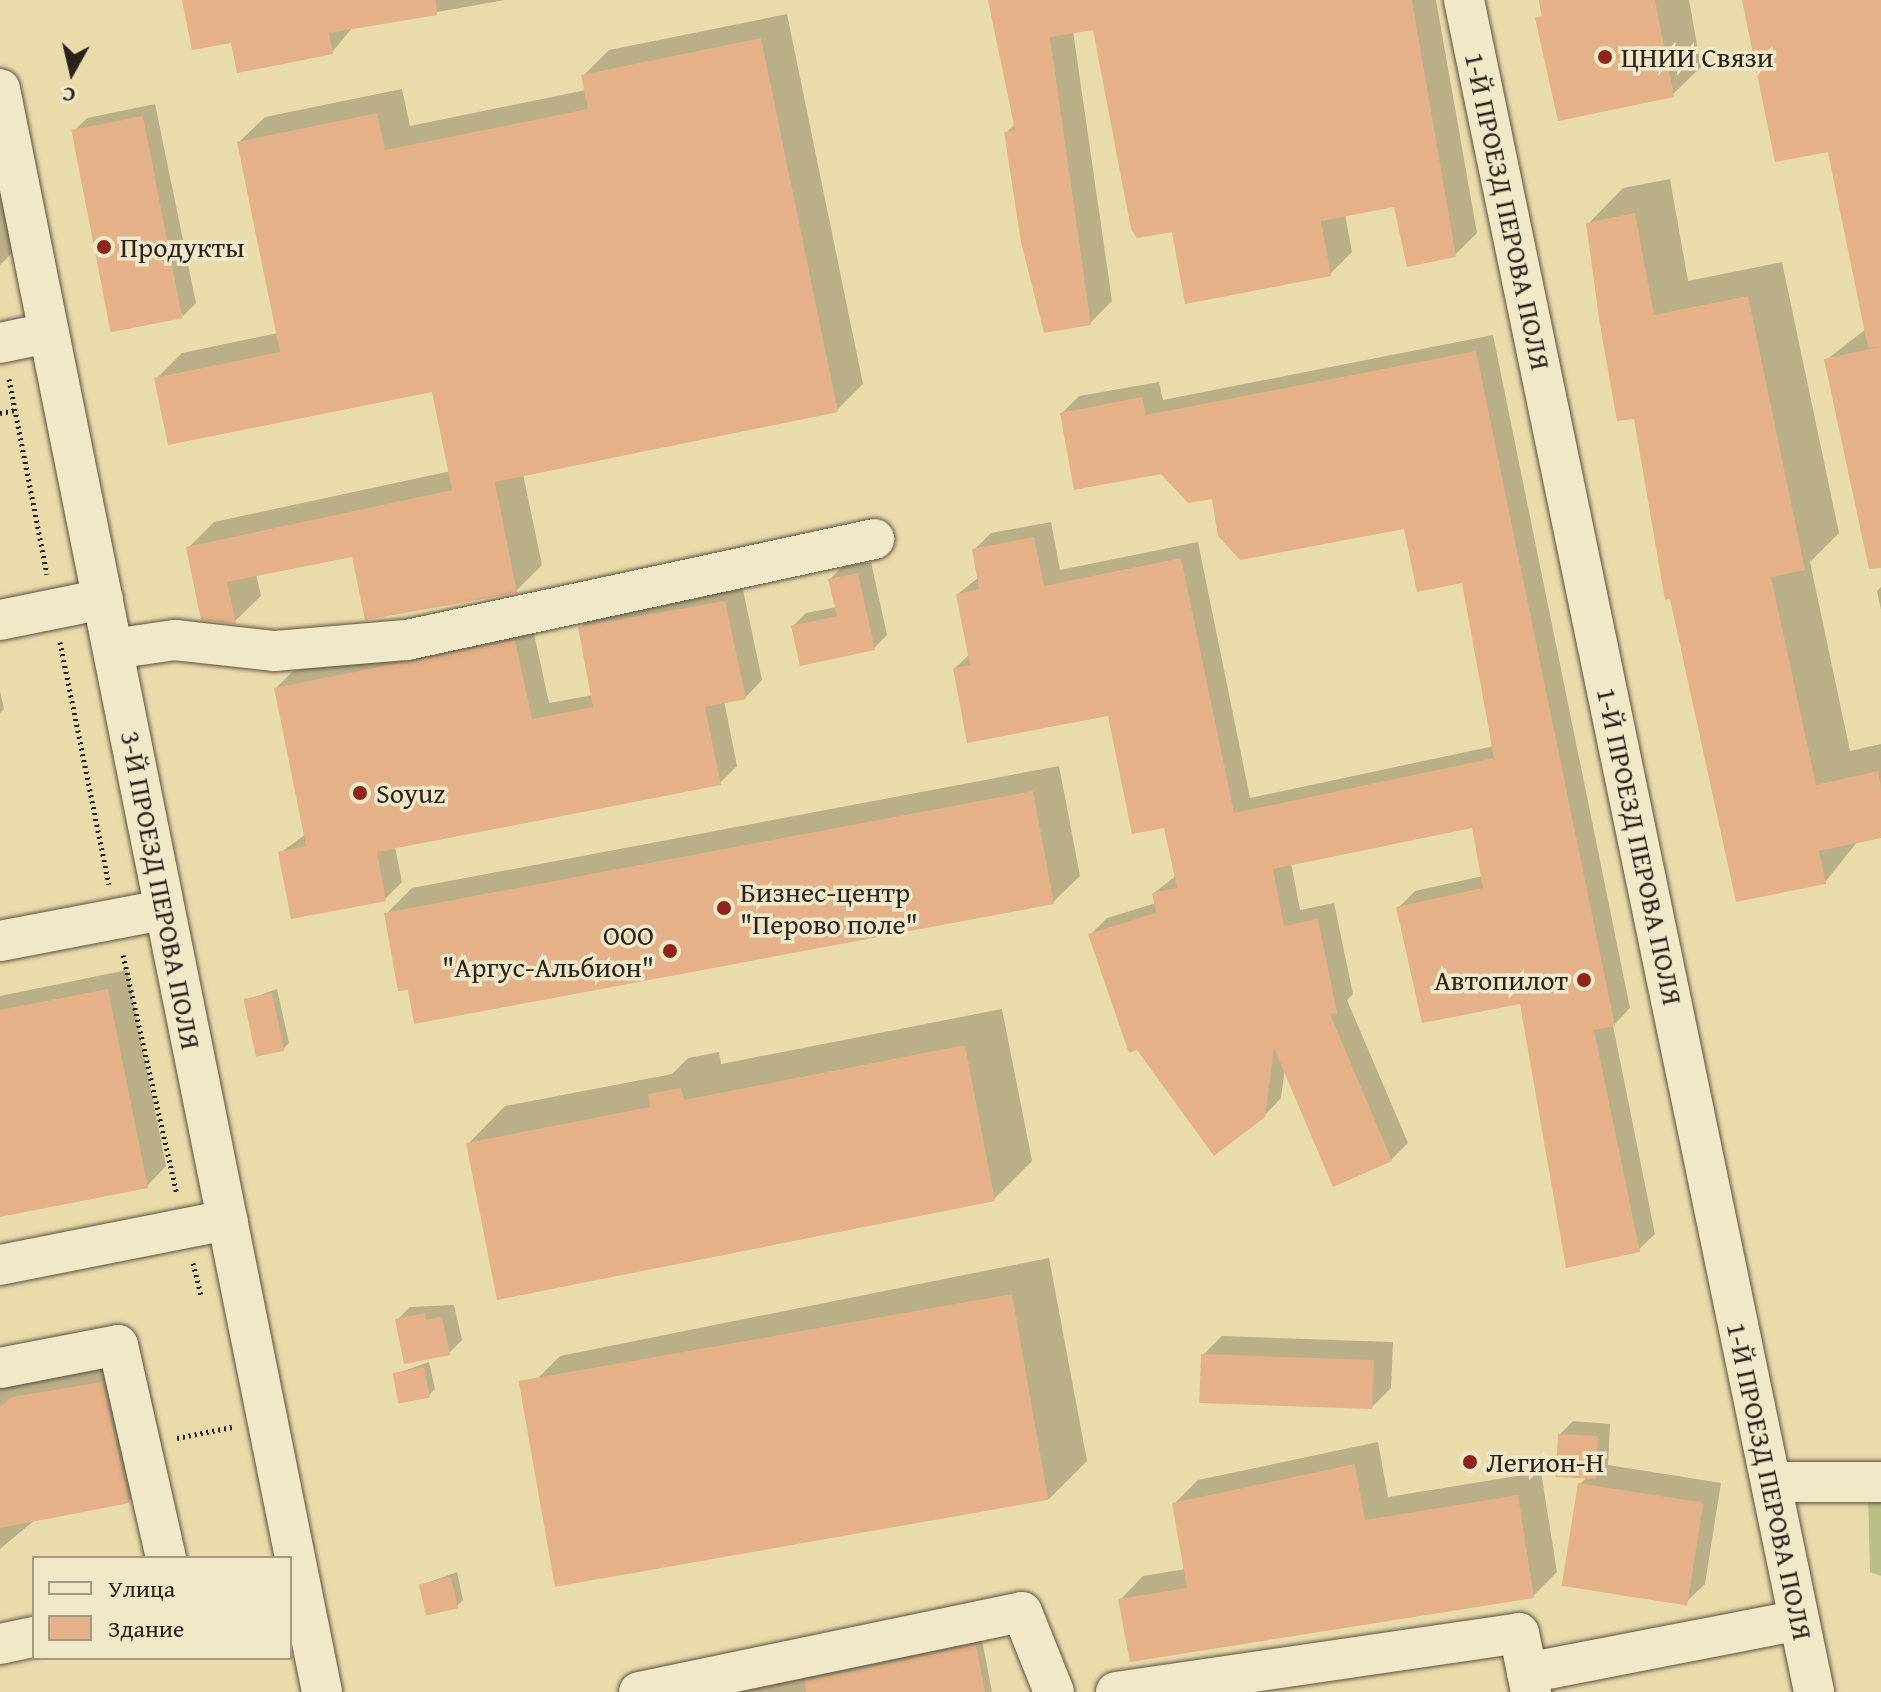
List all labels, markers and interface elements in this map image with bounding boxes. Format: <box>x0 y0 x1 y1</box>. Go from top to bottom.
north arrow <box>32 32 112 112</box>
place label: ЦНИИ Связи <box>1621 40 1773 74</box>
marker: ЦНИИ Связи <box>1596 48 1614 66</box>
street label: 1-Й ПРОЕЗД ПЕРОВА ПОЛЯ <box>1458 49 1558 373</box>
text: С <box>60 79 77 112</box>
place label: Продукты <box>120 230 245 264</box>
marker: Продукты <box>95 238 113 256</box>
street label: 1-Й ПРОЕЗД ПЕРОВА ПОЛЯ <box>1590 684 1690 1008</box>
street label: 3-Й ПРОЕЗД ПЕРОВА ПОЛЯ <box>114 728 208 1052</box>
place label: Soyuz <box>376 776 445 810</box>
marker: Soyuz <box>351 784 369 802</box>
place label: Бизнес-центр "Перово поле" <box>740 875 918 941</box>
marker: Бизнес-центр "Перово поле" <box>715 899 733 917</box>
place label: ООО "Аргус-Альбион" <box>442 918 654 984</box>
marker: ООО "Аргус-Альбион" <box>661 942 679 960</box>
place label: Автопилот <box>1434 963 1568 997</box>
marker: Автопилот <box>1575 971 1593 989</box>
street label: 1-Й ПРОЕЗД ПЕРОВА ПОЛЯ <box>1720 1319 1820 1643</box>
place label: Легион-Н <box>1486 1445 1604 1479</box>
marker: Легион-Н <box>1461 1453 1479 1471</box>
legend <box>32 1556 292 1660</box>
text: Улица <box>108 1571 175 1606</box>
text: Здание <box>108 1611 184 1646</box>

